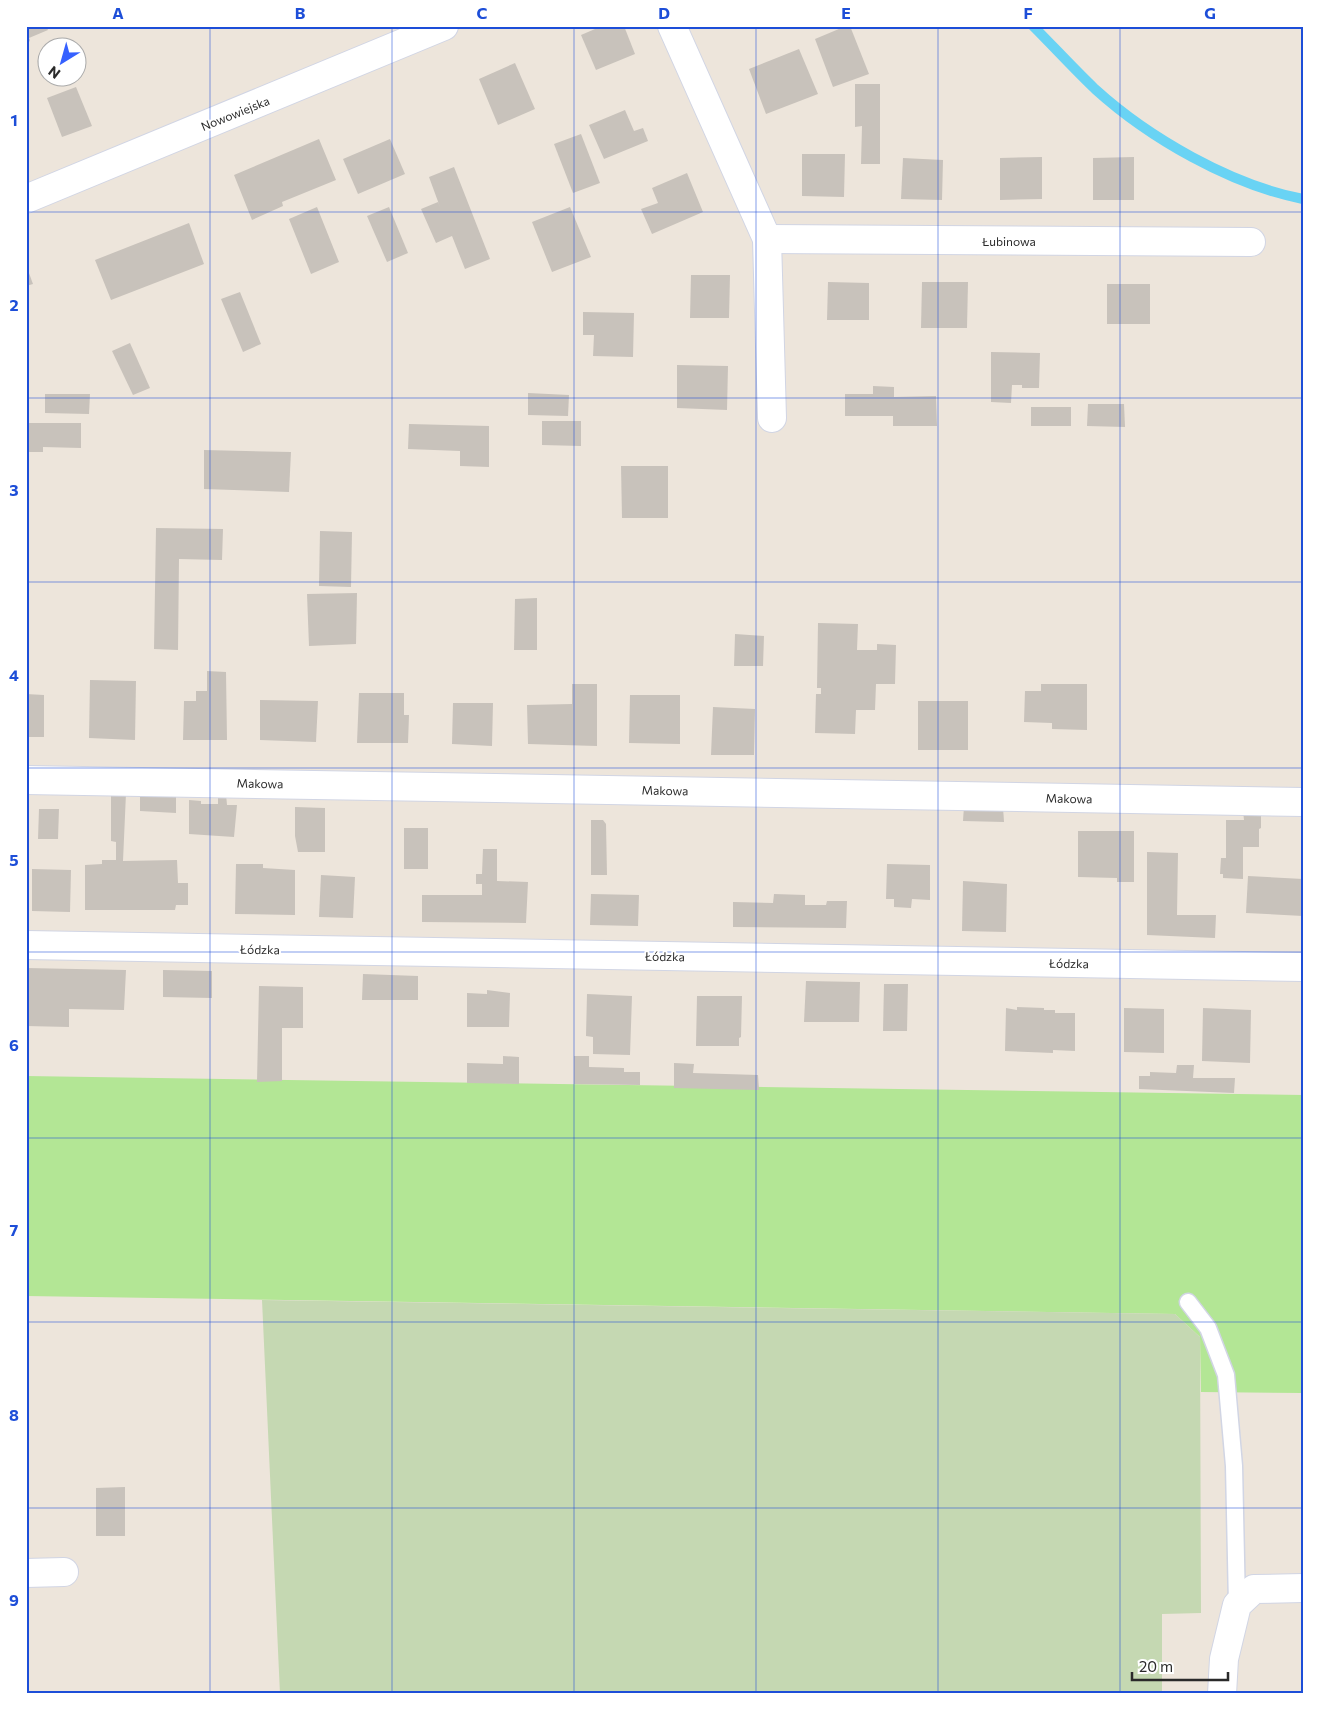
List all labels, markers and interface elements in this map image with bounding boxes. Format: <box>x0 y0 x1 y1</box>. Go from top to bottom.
text: A <box>112 3 124 22</box>
text: B <box>295 3 306 22</box>
text: C <box>477 3 488 22</box>
text: D <box>658 3 670 22</box>
text: E <box>841 3 851 22</box>
text: F <box>1023 3 1033 22</box>
text: G <box>1204 3 1216 22</box>
north arrow <box>38 38 88 88</box>
text: N <box>45 63 63 83</box>
street label: Nowowiejska <box>199 93 271 133</box>
text: 1 <box>10 110 18 129</box>
street label: Łubinowa <box>981 234 1036 248</box>
text: 2 <box>9 295 19 314</box>
text: 3 <box>9 480 19 499</box>
text: 4 <box>9 665 19 684</box>
street label: Makowa <box>237 776 283 790</box>
street label: Makowa <box>642 783 688 797</box>
street label: Makowa <box>1046 791 1092 805</box>
text: 5 <box>9 850 19 869</box>
street label: Łódzka <box>239 942 280 956</box>
street label: Łódzka <box>644 949 685 963</box>
street label: Łódzka <box>1048 956 1089 970</box>
text: 6 <box>9 1035 19 1054</box>
text: 7 <box>10 1220 19 1239</box>
text: 8 <box>9 1405 19 1424</box>
text: 9 <box>9 1590 19 1609</box>
scale bar <box>1132 1650 1228 1682</box>
text: 20 m <box>1139 1657 1173 1675</box>

